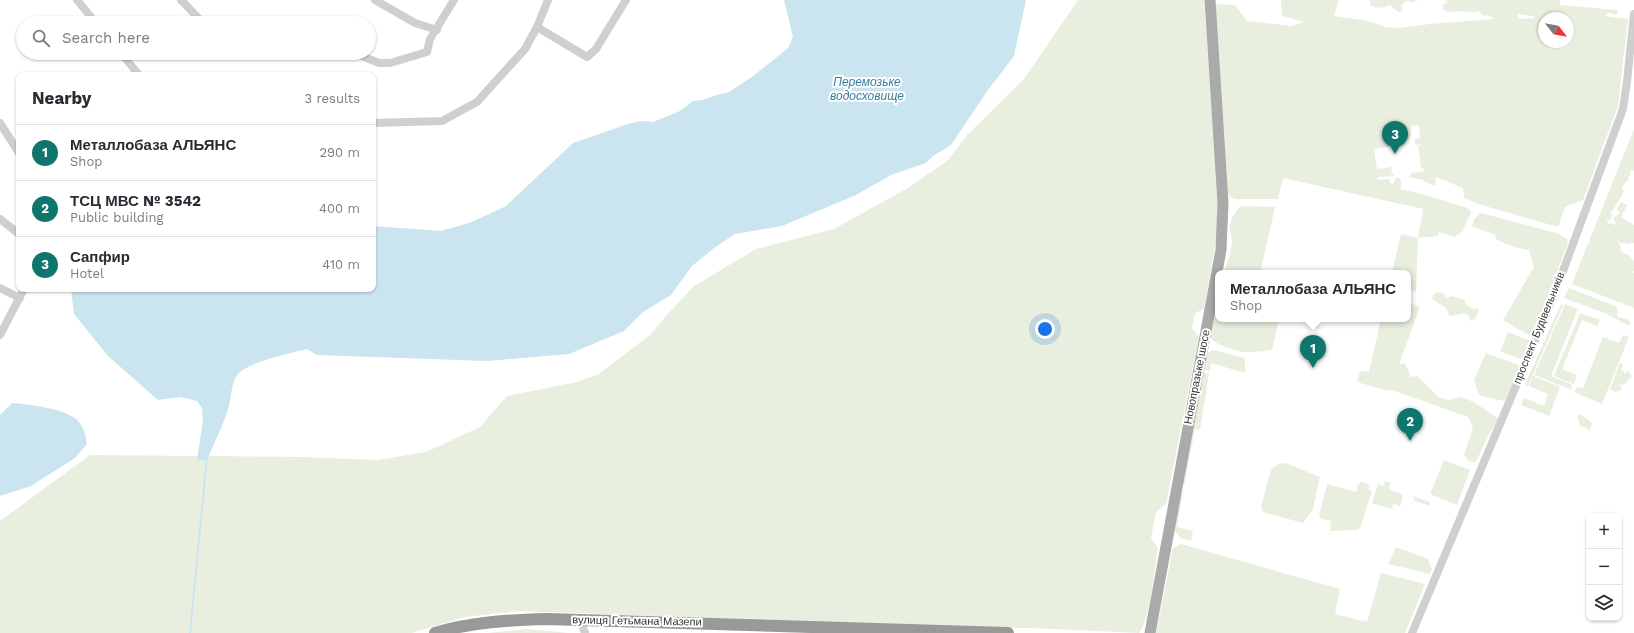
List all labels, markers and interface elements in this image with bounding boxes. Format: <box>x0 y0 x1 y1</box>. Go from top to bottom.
north arrow <box>1538 12 1574 48</box>
search box <box>16 16 376 60</box>
icon: search <box>30 27 52 49</box>
text: Search here <box>62 29 150 47</box>
water label: Перемозьке водосховище <box>830 75 904 103</box>
text: Nearby <box>32 88 91 108</box>
text: 3 results <box>305 91 360 106</box>
pin: 3 <box>1382 121 1408 154</box>
text: Металлобаза АЛЬЯНС <box>70 136 236 154</box>
text: 1 <box>42 145 48 160</box>
text: 290 m <box>319 145 360 160</box>
text: Shop <box>70 154 102 169</box>
text: ТСЦ МВС № 3542 <box>70 192 201 210</box>
text: 2 <box>41 201 49 216</box>
text: 400 m <box>319 201 360 216</box>
text: Public building <box>70 210 163 225</box>
text: Сапфир <box>70 248 130 266</box>
text: 3 <box>41 257 49 272</box>
text: 410 m <box>322 257 360 272</box>
text: Hotel <box>70 266 104 281</box>
popup <box>1215 270 1411 322</box>
street label: проспект Будівельників <box>1511 270 1567 386</box>
text: Металлобаза АЛЬЯНС <box>1230 280 1396 298</box>
text: Shop <box>1230 298 1262 313</box>
your location <box>1035 319 1055 339</box>
street label: Новопразьке шосе <box>1181 329 1213 425</box>
pin: 1 <box>1300 335 1326 368</box>
pin: 2 <box>1397 408 1423 441</box>
map controls <box>1586 513 1622 621</box>
button: + <box>1586 513 1622 549</box>
button: − <box>1586 549 1622 585</box>
button: layers <box>1586 585 1622 621</box>
street label: вулиця Гетьмана Мазепи <box>572 613 702 629</box>

